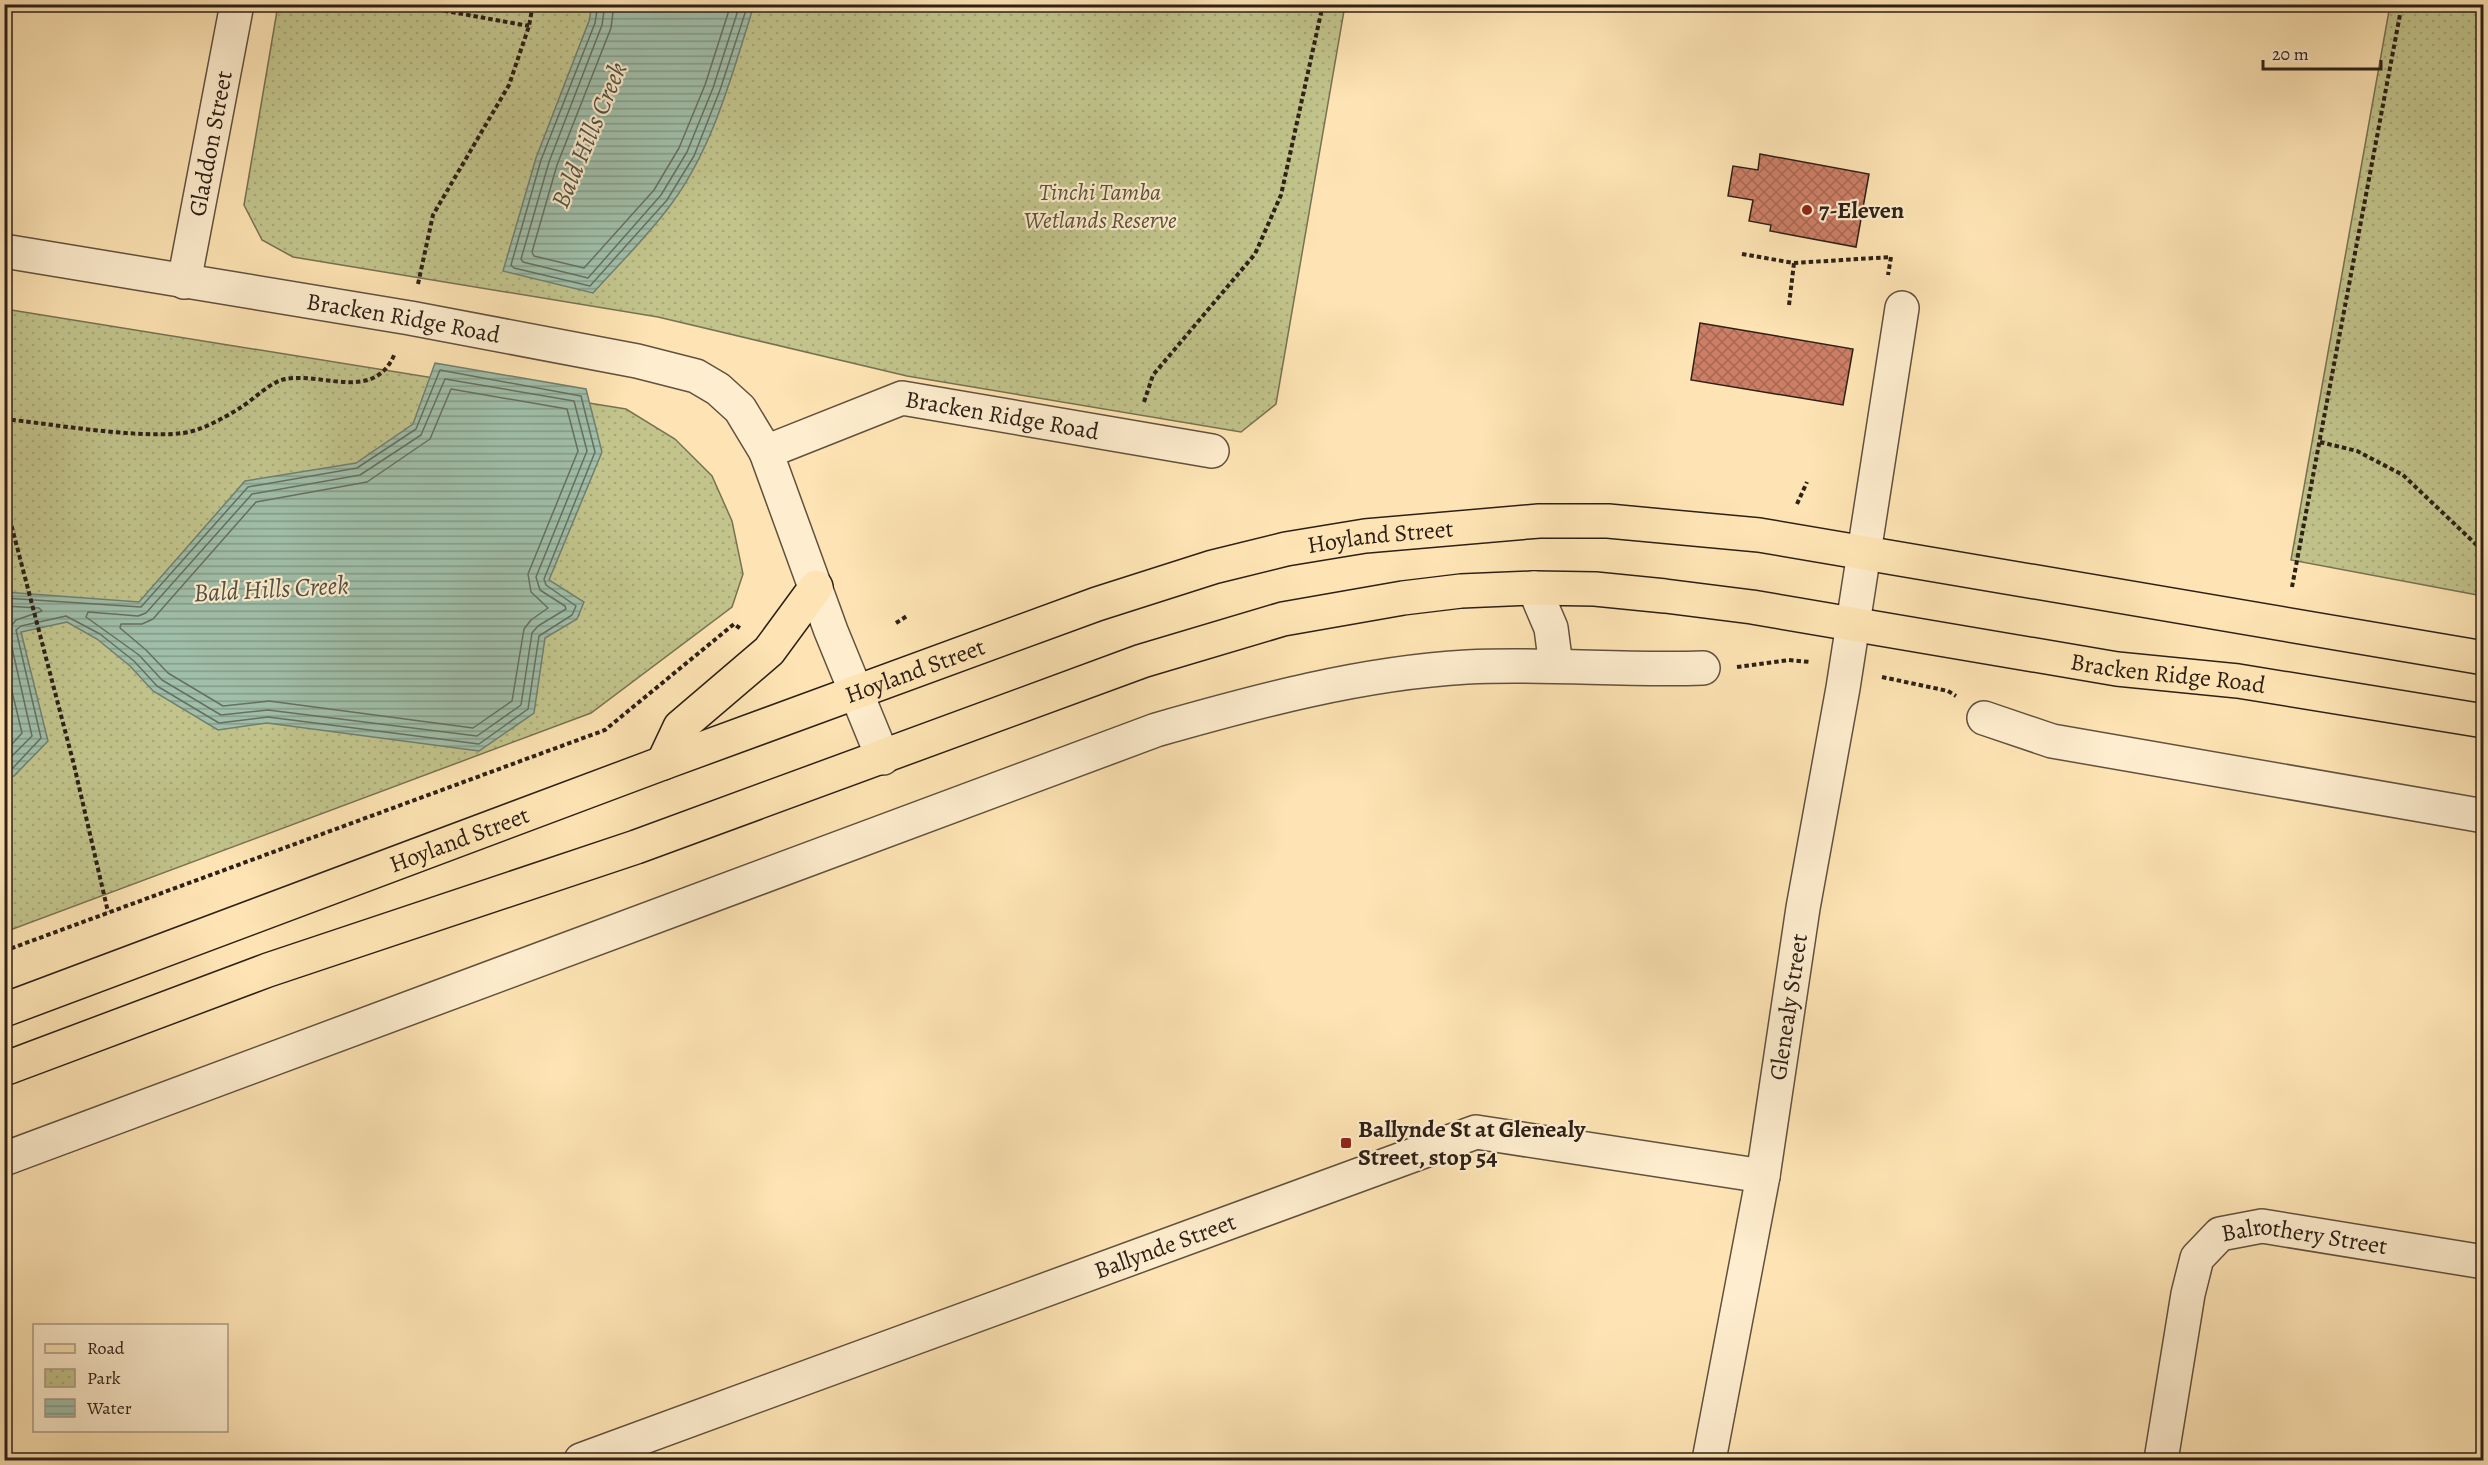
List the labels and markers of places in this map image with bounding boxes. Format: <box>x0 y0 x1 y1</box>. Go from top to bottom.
place label: 7-Eleven <box>1819 194 1905 226</box>
marker: 7-Eleven <box>1800 203 1814 217</box>
place label: Ballynde St at Glenealy Street, stop 54 <box>1358 1113 1586 1173</box>
marker: Ballynde St at Glenealy Street, stop 54 <box>1339 1136 1353 1150</box>

